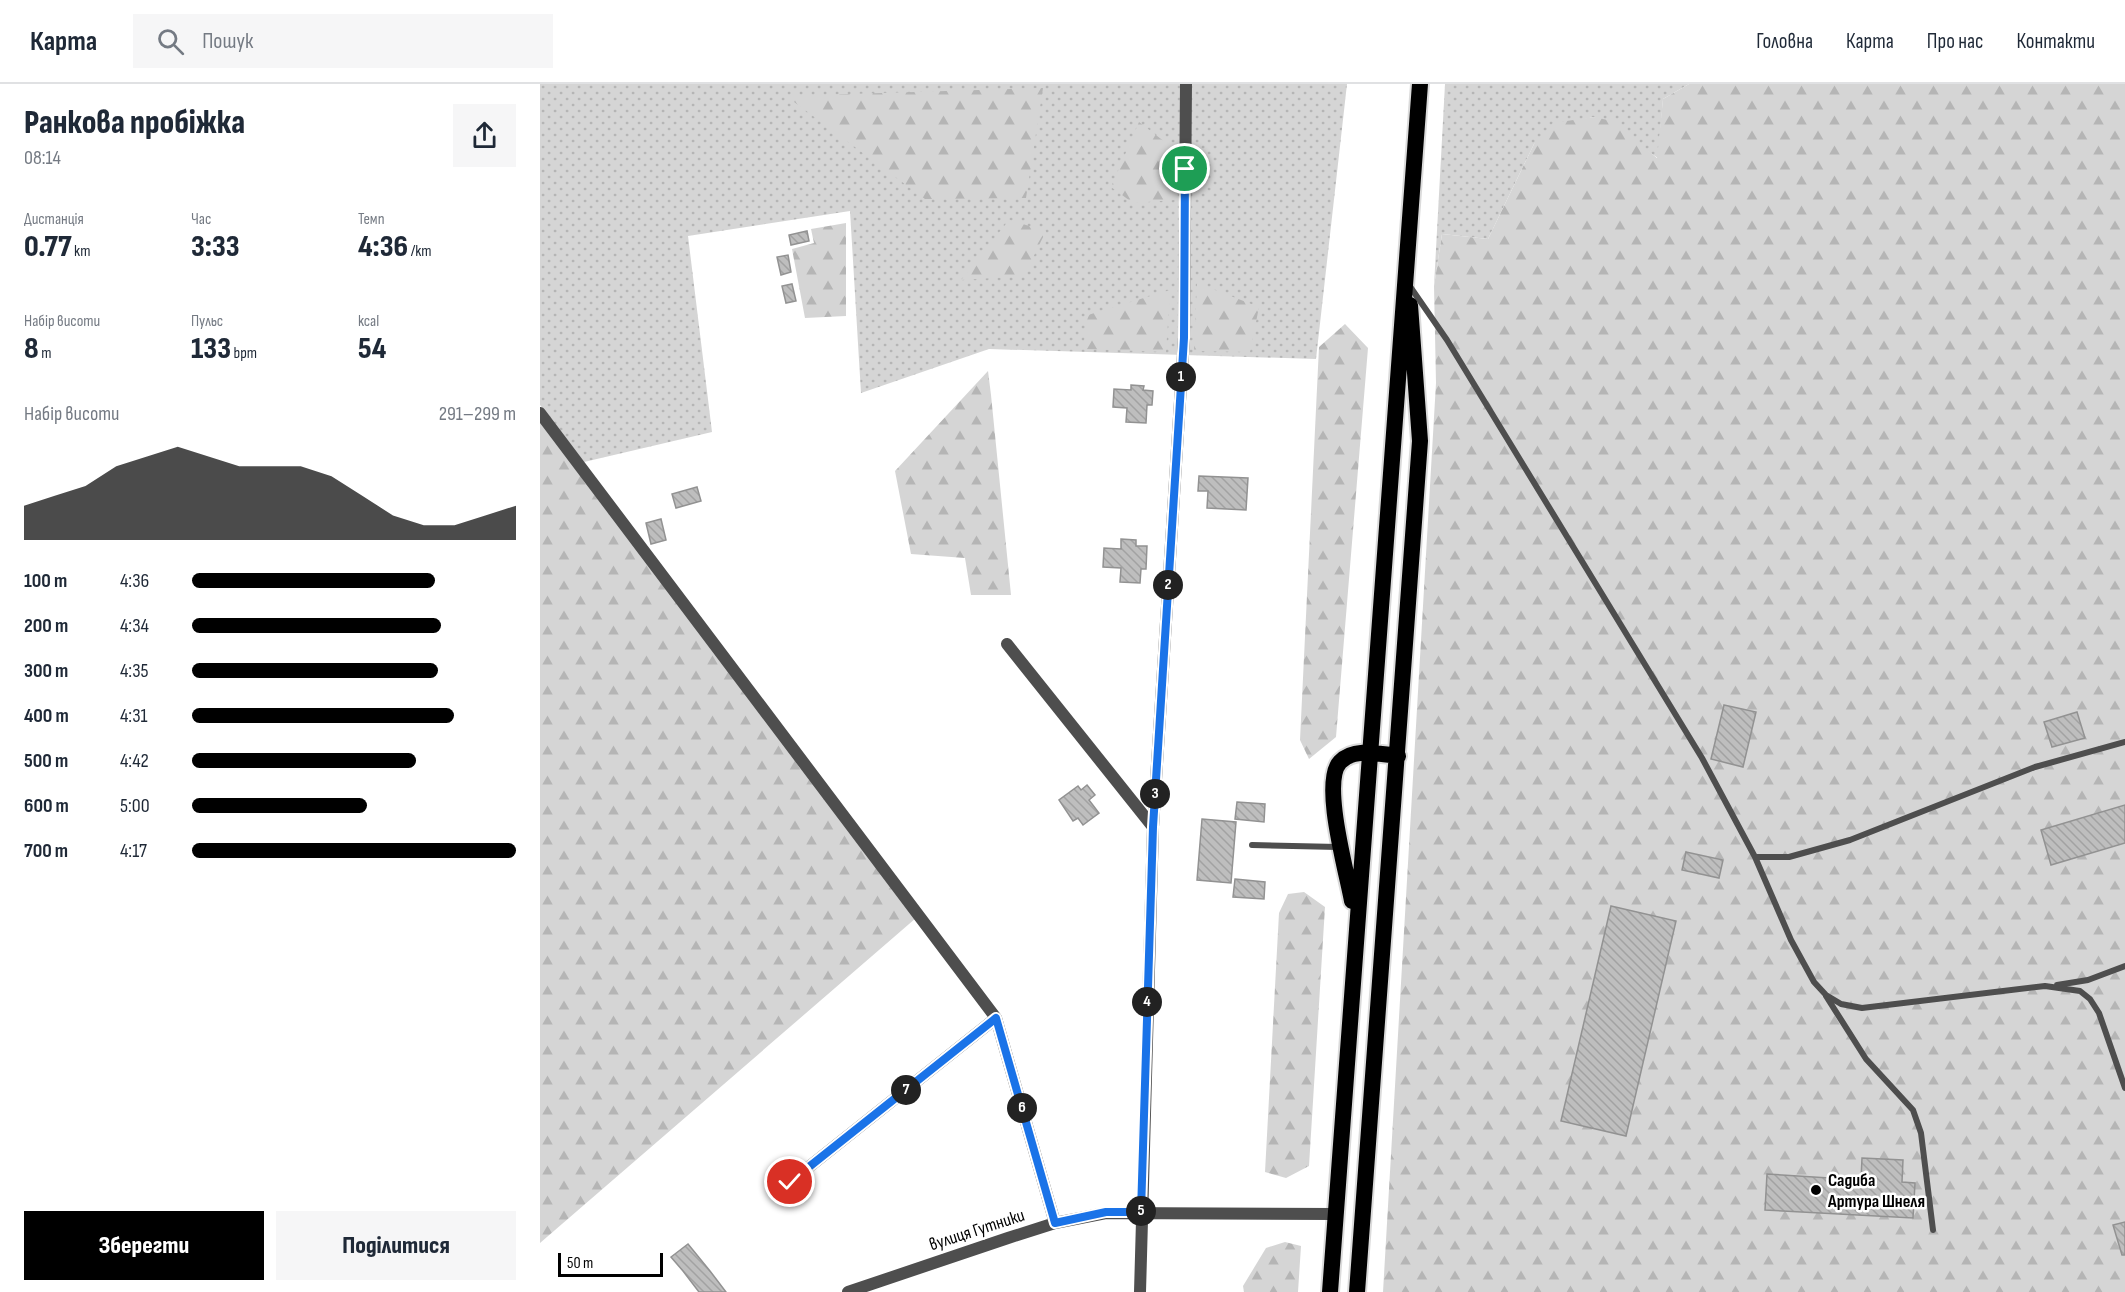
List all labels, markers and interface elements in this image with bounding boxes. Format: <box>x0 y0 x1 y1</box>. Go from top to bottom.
search box <box>133 14 553 68</box>
text: Карта <box>30 25 97 58</box>
icon: search <box>154 25 187 58</box>
text: Пошук <box>202 28 253 55</box>
text: Головна <box>1756 29 1813 54</box>
text: Карта <box>1846 29 1894 54</box>
text: Про нас <box>1927 29 1983 54</box>
text: Контакти <box>2016 29 2095 54</box>
text: Ранкова пробіжка <box>24 103 245 143</box>
button: share <box>453 104 516 167</box>
pin <box>1159 143 1210 194</box>
text: 08:14 <box>24 146 61 170</box>
icon: arrive <box>1168 152 1201 185</box>
text: Дистанція <box>24 210 84 229</box>
text: Час <box>191 210 211 229</box>
text: Темп <box>358 210 385 229</box>
text: 0.77 <box>24 229 72 265</box>
text: 3:33 <box>191 229 240 265</box>
text: 4:36 <box>358 229 408 265</box>
text: km <box>72 242 91 261</box>
text: /km <box>408 242 432 261</box>
text: Набір висоти <box>24 312 100 331</box>
text: Пульс <box>191 312 223 331</box>
text: kcal <box>358 312 379 331</box>
text: 8 <box>24 331 39 367</box>
text: 133 <box>191 331 231 367</box>
text: 54 <box>358 331 386 367</box>
text: m <box>39 344 51 363</box>
text: bpm <box>231 344 257 363</box>
pin: 1 <box>1166 362 1196 392</box>
text: 1 <box>1178 367 1184 386</box>
text: Набір висоти <box>24 402 119 426</box>
text: 291–299 m <box>439 402 516 426</box>
text: 100 m <box>24 569 67 593</box>
text: 4:36 <box>120 569 149 593</box>
pin: 2 <box>1153 570 1183 600</box>
text: 2 <box>1164 575 1172 594</box>
text: 200 m <box>24 614 68 638</box>
text: 4:34 <box>120 614 149 638</box>
text: 300 m <box>24 659 68 683</box>
text: 4:35 <box>120 659 149 683</box>
text: 400 m <box>24 704 69 728</box>
text: 4:31 <box>120 704 148 728</box>
text: 500 m <box>24 749 68 773</box>
text: 4:42 <box>120 749 149 773</box>
pin: 3 <box>1140 779 1170 809</box>
text: 3 <box>1151 784 1159 803</box>
text: 600 m <box>24 794 69 818</box>
text: 5:00 <box>120 794 150 818</box>
text: 700 m <box>24 839 68 863</box>
text: 4:17 <box>120 839 147 863</box>
pin: 4 <box>1132 987 1162 1017</box>
text: 4 <box>1143 992 1151 1011</box>
pin: 7 <box>891 1075 921 1105</box>
text: 7 <box>903 1080 909 1099</box>
pin: 6 <box>1007 1093 1037 1123</box>
text: 6 <box>1018 1098 1026 1117</box>
pin <box>764 1156 815 1207</box>
icon: check <box>773 1165 806 1198</box>
place label: Садиба Артура Шнеля <box>1827 1170 1925 1212</box>
marker: Садиба Артура Шнеля <box>1809 1183 1823 1197</box>
pin: 5 <box>1126 1196 1156 1226</box>
text: 5 <box>1137 1201 1145 1220</box>
street label: вулиця Гутники <box>927 1205 1027 1255</box>
button: Зберегти <box>24 1211 264 1280</box>
button: Поділитися <box>276 1211 516 1280</box>
scale bar <box>558 1250 663 1278</box>
text: 50 m <box>567 1254 593 1273</box>

